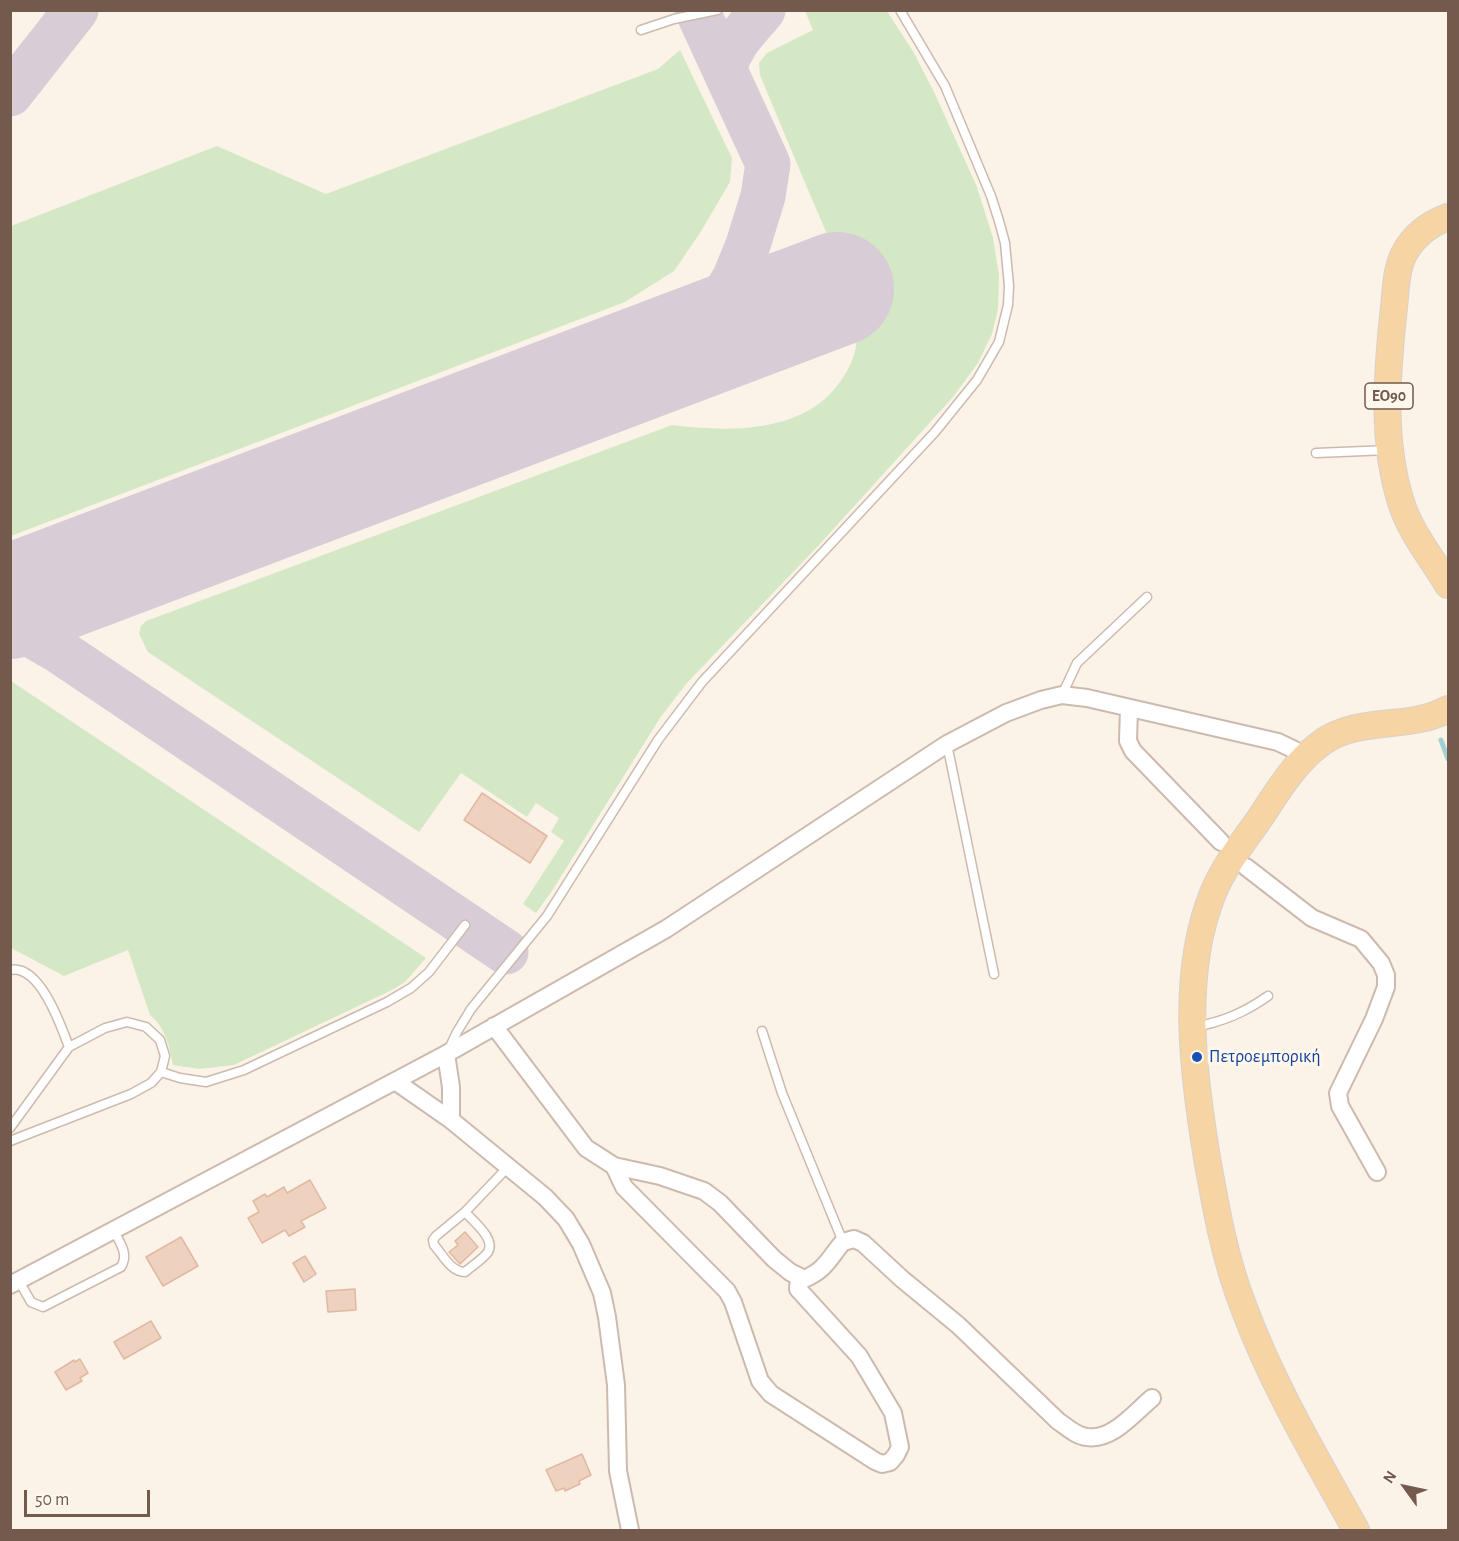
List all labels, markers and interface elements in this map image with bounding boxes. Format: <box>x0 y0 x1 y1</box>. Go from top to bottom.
road number: ΕΟ90 <box>1365 383 1413 409</box>
place label: Πετροεμπορική <box>1209 1046 1321 1068</box>
marker: Πετροεμπορική <box>1190 1050 1204 1064</box>
north arrow <box>1375 1457 1435 1517</box>
text: N <box>1380 1468 1400 1486</box>
scale bar <box>27 1478 153 1516</box>
text: 50 m <box>35 1491 69 1509</box>

